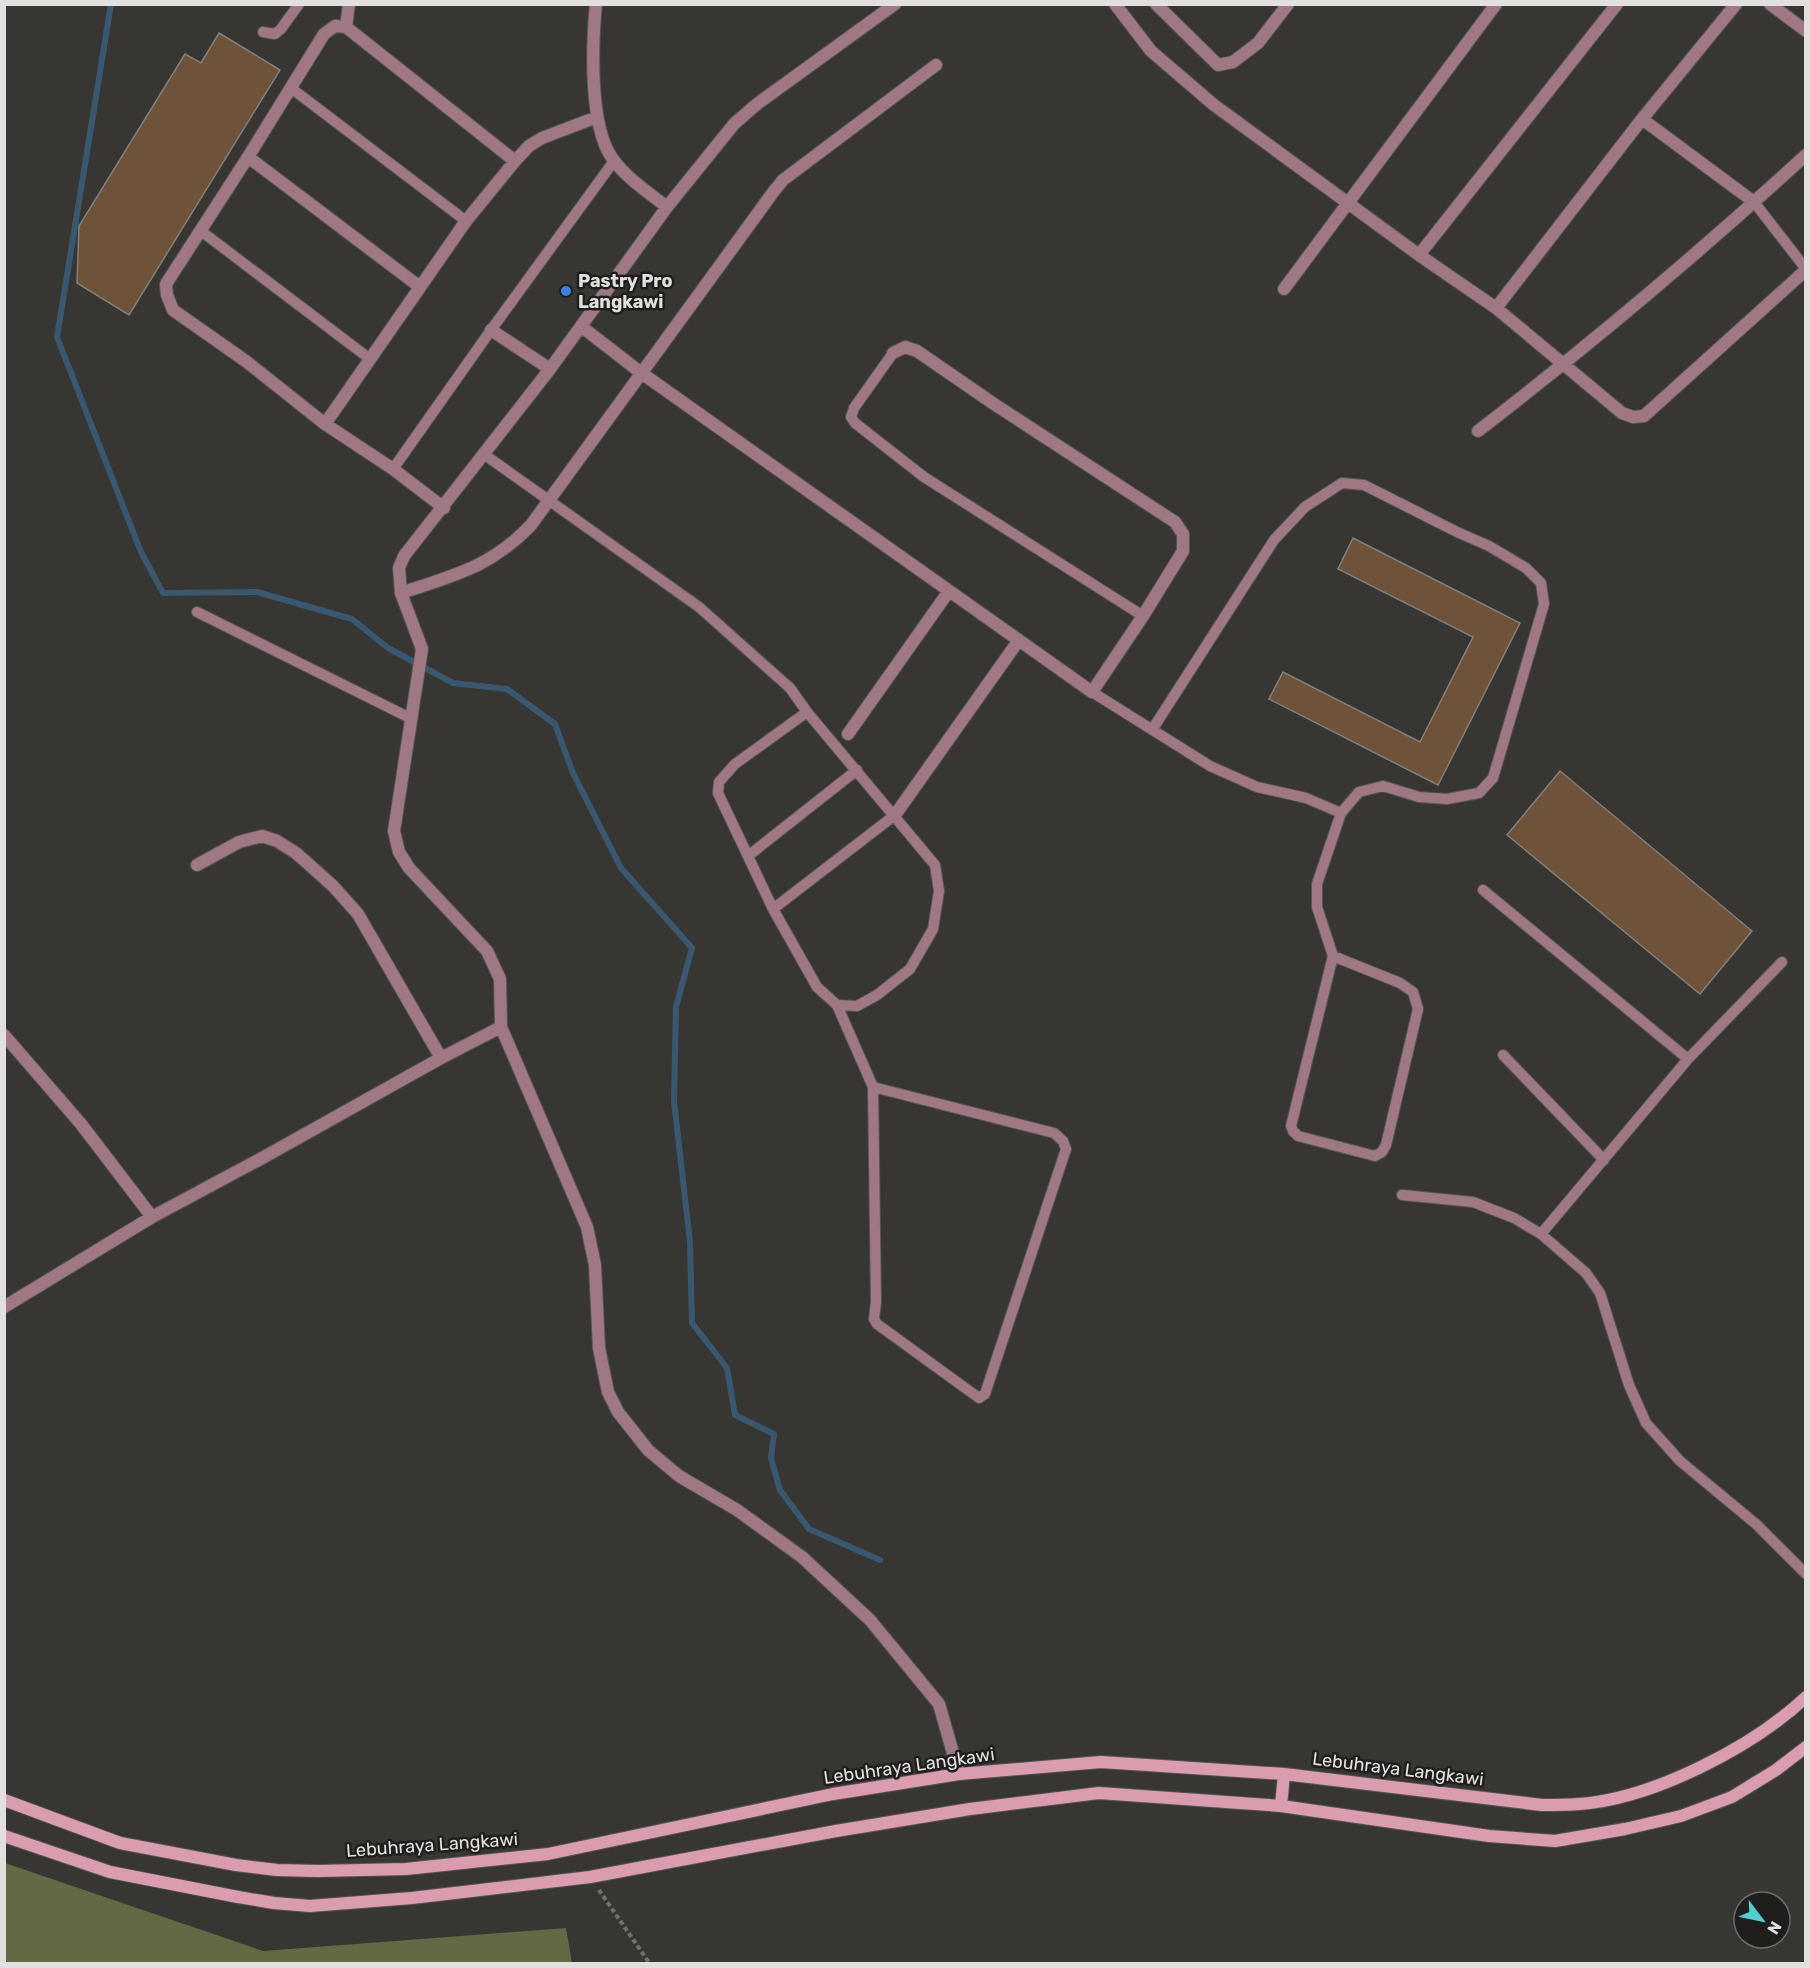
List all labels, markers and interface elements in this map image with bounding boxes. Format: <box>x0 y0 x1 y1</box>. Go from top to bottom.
place label: Pastry Pro Langkawi <box>578 270 672 313</box>
marker: Pastry Pro Langkawi <box>559 284 573 298</box>
street label: Lebuhraya Langkawi <box>822 1743 996 1789</box>
street label: Lebuhraya Langkawi <box>1311 1748 1485 1790</box>
street label: Lebuhraya Langkawi <box>345 1828 519 1862</box>
north arrow <box>1732 1890 1792 1950</box>
text: N <box>1763 1918 1785 1938</box>

